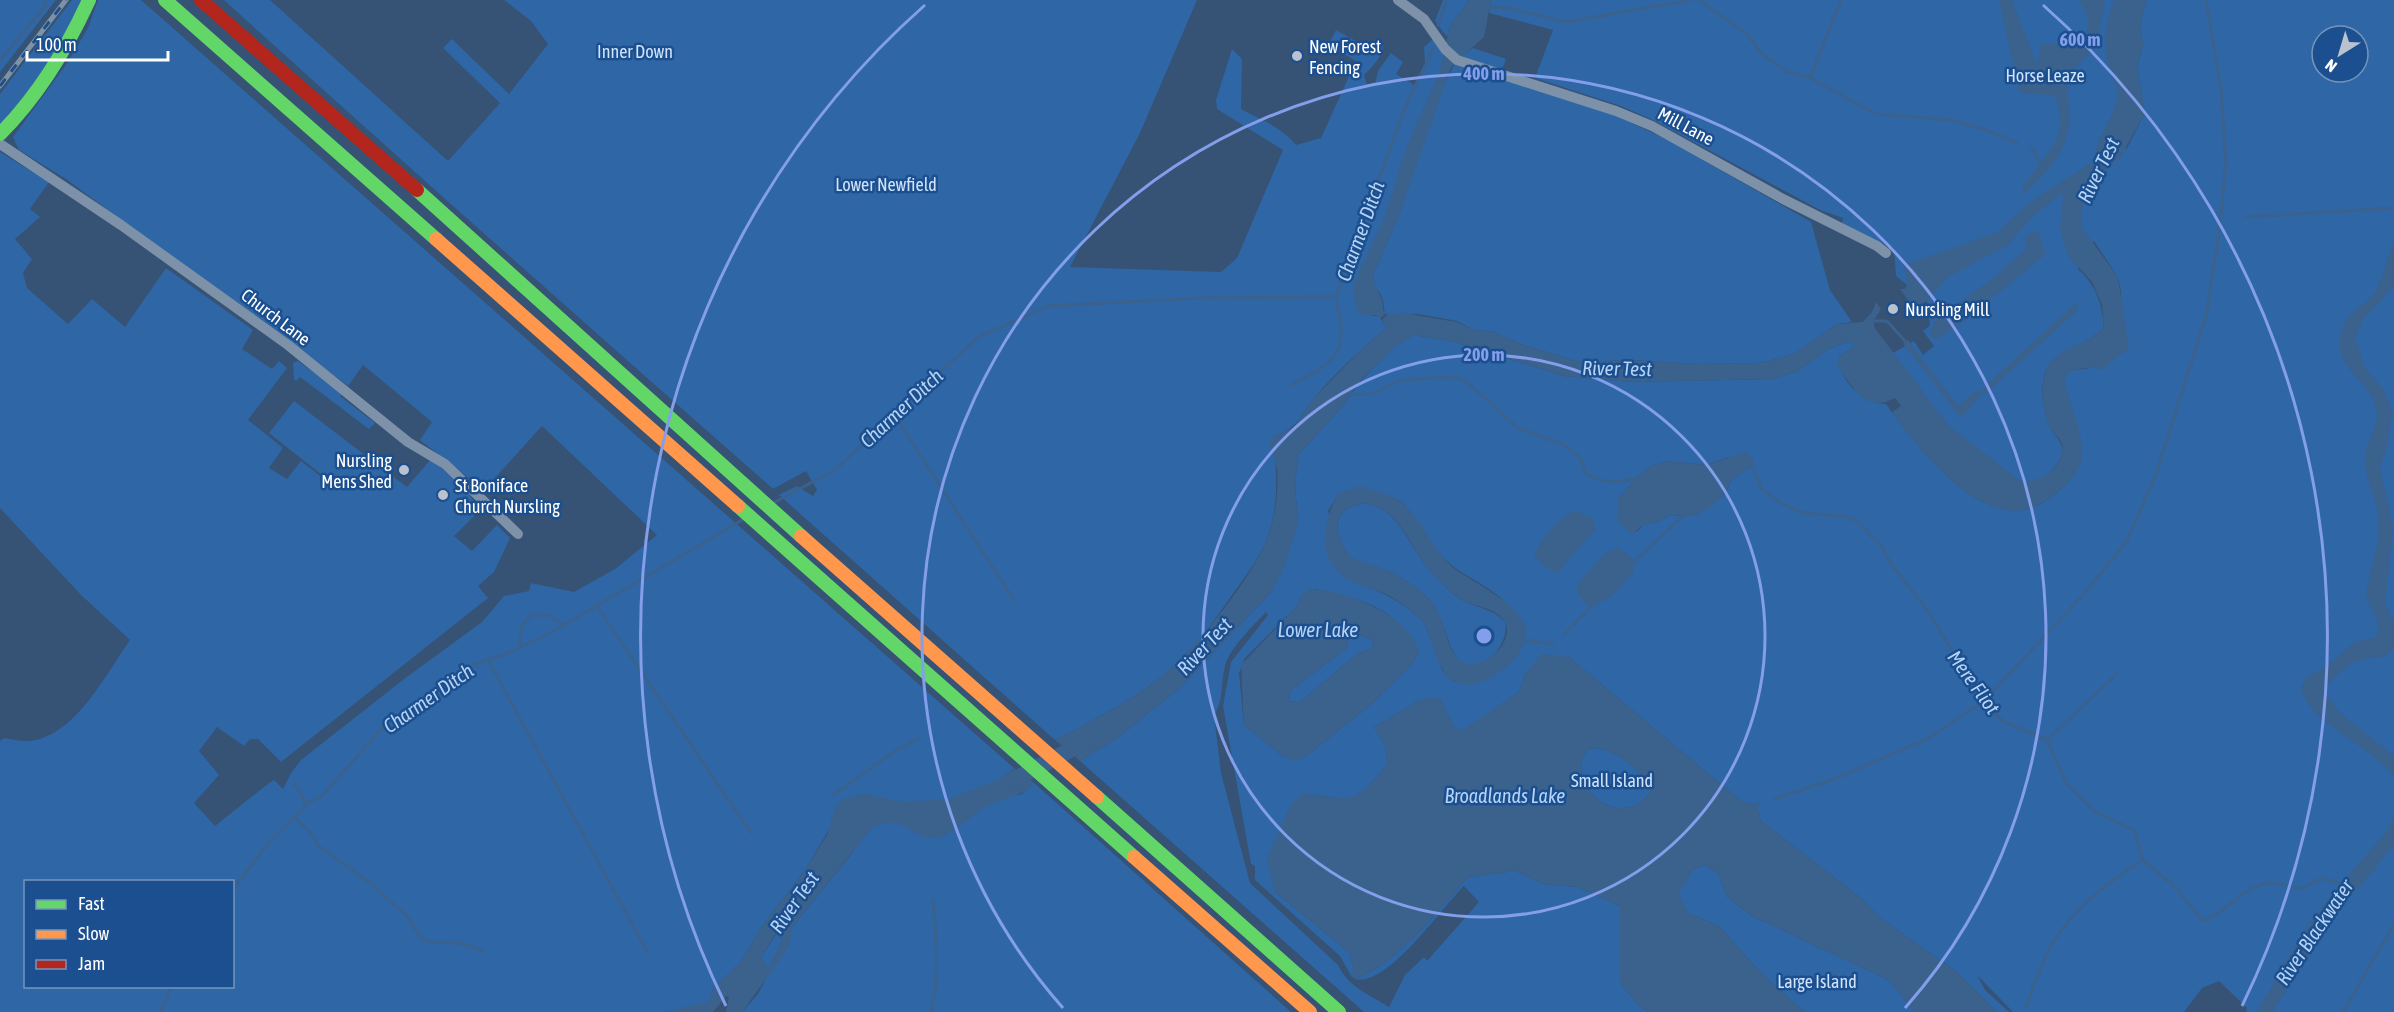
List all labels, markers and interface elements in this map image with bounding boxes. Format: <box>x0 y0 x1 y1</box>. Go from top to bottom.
scale bar <box>27 24 168 62</box>
north arrow <box>2310 24 2370 84</box>
text: 600 m <box>2060 29 2100 50</box>
text: 100 m <box>36 34 77 55</box>
place label: New Forest Fencing <box>1309 36 1381 78</box>
park label: Inner Down <box>597 41 673 62</box>
marker: New Forest Fencing <box>1290 49 1304 63</box>
text: N <box>2322 56 2340 76</box>
text: 400 m <box>1463 63 1504 84</box>
park label: Horse Leaze <box>2005 65 2085 86</box>
street label: Mill Lane <box>1654 103 1718 149</box>
water label: River Test <box>2072 133 2124 206</box>
park label: Lower Newfield <box>835 174 937 195</box>
water label: Charmer Ditch <box>1331 178 1389 284</box>
street label: Church Lane <box>237 284 315 350</box>
place label: Nursling Mill <box>1905 299 1990 320</box>
marker: Nursling Mill <box>1886 302 1900 316</box>
text: 200 m <box>1464 344 1504 365</box>
water label: River Test <box>1582 356 1652 380</box>
water label: Charmer Ditch <box>855 364 947 452</box>
place label: Nursling Mens Shed <box>321 450 392 492</box>
marker: Nursling Mens Shed <box>397 463 411 477</box>
place label: St Boniface Church Nursling <box>455 475 560 517</box>
marker: St Boniface Church Nursling <box>436 488 450 502</box>
water label: River Test <box>1172 612 1236 679</box>
water label: Lower Lake <box>1278 618 1358 641</box>
centre of rings <box>1474 626 1494 646</box>
water label: Mere Fliot <box>1943 646 2005 718</box>
water label: Charmer Ditch <box>379 658 478 737</box>
park label: Small Island <box>1571 770 1653 791</box>
water label: Broadlands Lake <box>1445 784 1565 807</box>
water label: River Test <box>765 867 824 937</box>
water label: River Blackwater <box>2270 874 2358 989</box>
legend <box>24 880 234 988</box>
text: Fast <box>78 893 105 914</box>
text: Slow <box>78 923 109 944</box>
text: Jam <box>78 953 105 974</box>
park label: Large Island <box>1777 971 1857 992</box>

